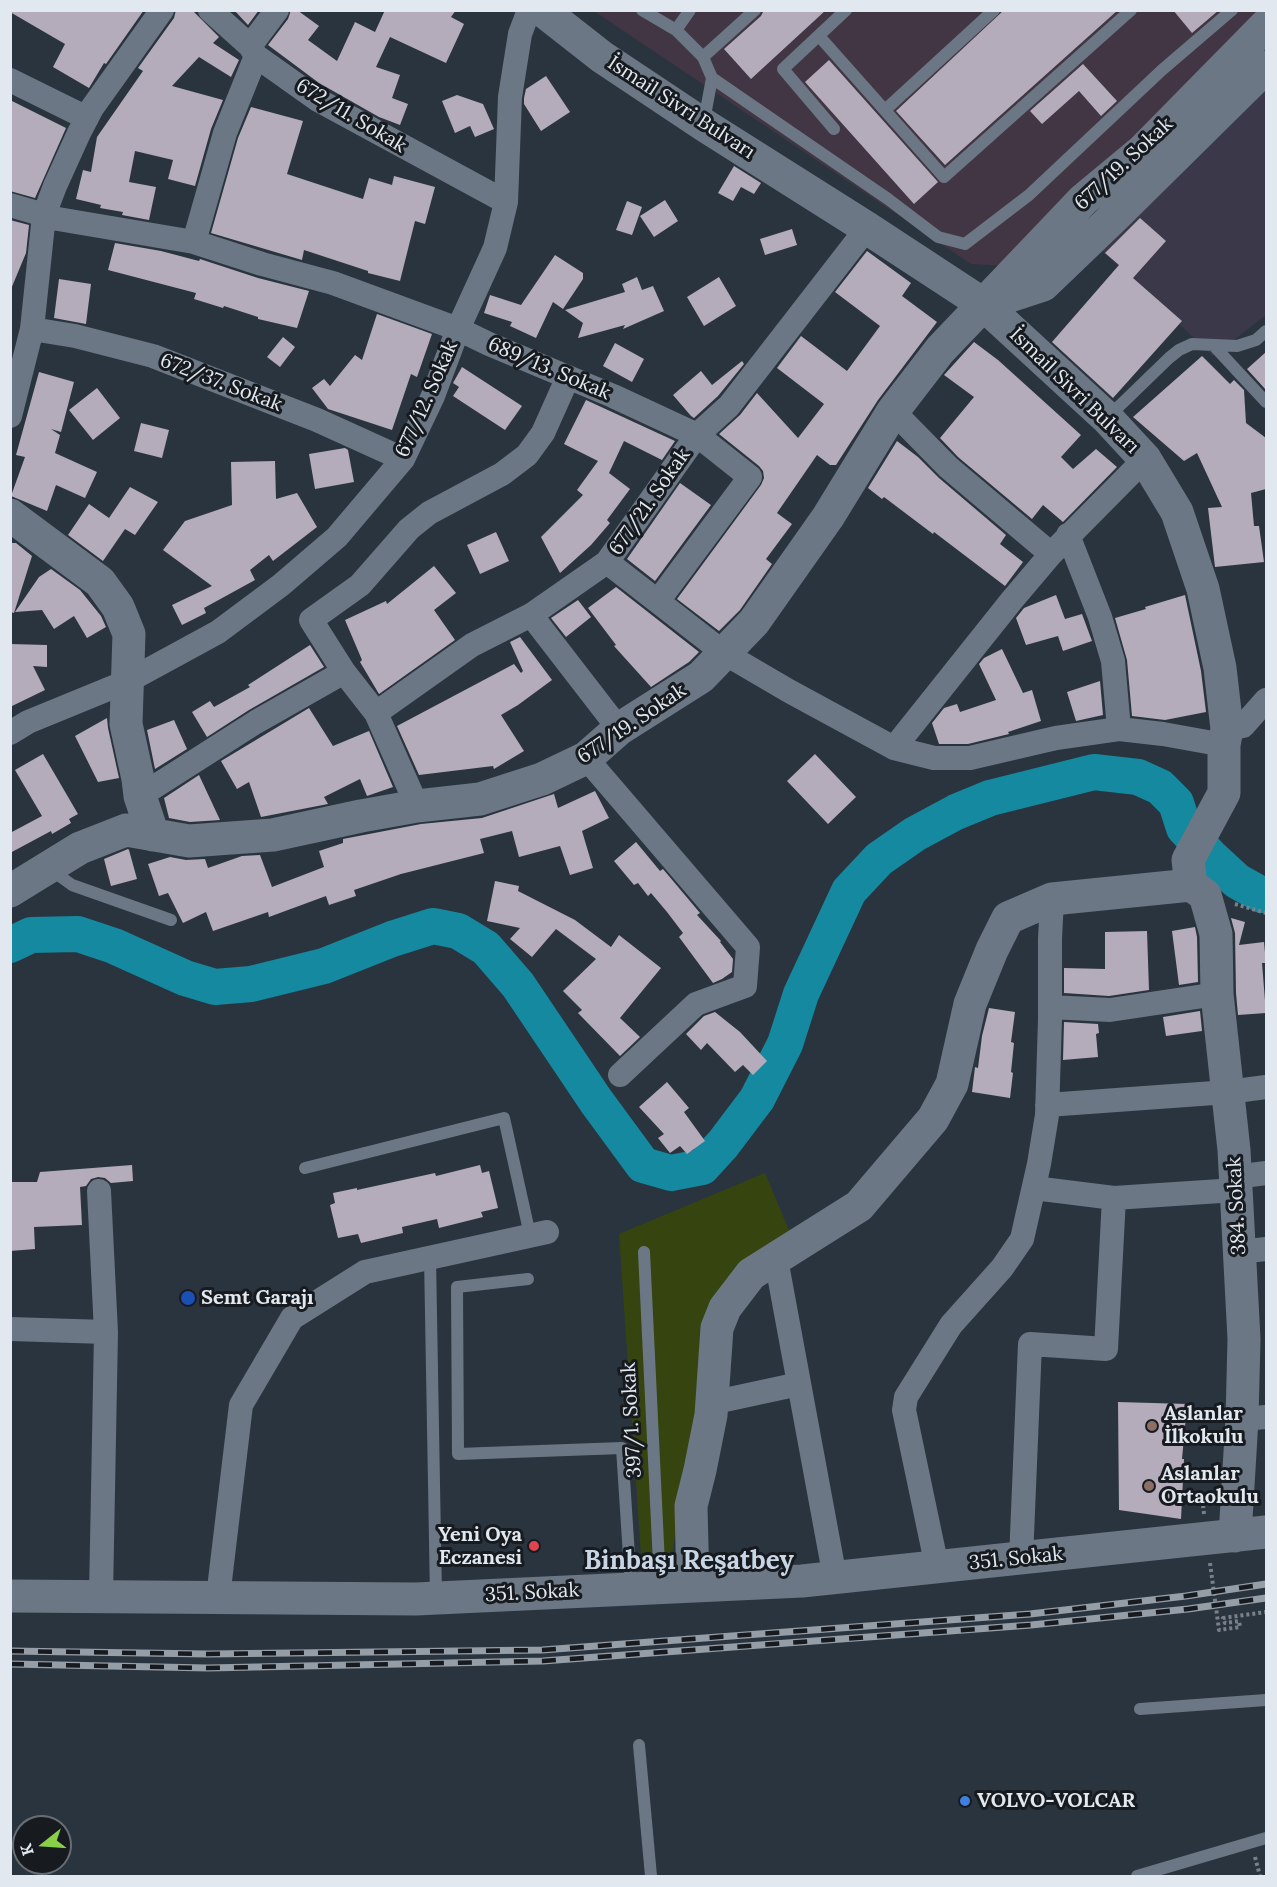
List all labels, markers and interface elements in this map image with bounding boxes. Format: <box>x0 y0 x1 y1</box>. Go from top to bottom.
street label: İsmail Sivri Bulvarı <box>603 51 759 165</box>
street label: 672/11. Sokak <box>292 74 410 158</box>
street label: 677/19. Sokak <box>1070 112 1178 216</box>
street label: İsmail Sivri Bulvarı <box>1004 323 1144 459</box>
street label: 689/13. Sokak <box>484 332 614 406</box>
street label: 677/12. Sokak <box>391 337 463 461</box>
street label: 672/37. Sokak <box>157 349 285 417</box>
street label: 677/21. Sokak <box>604 444 696 560</box>
street label: 677/19. Sokak <box>573 679 691 769</box>
street label: 384. Sokak <box>1222 1156 1252 1256</box>
place label: Semt Garajı <box>201 1286 314 1310</box>
marker: Semt Garajı <box>179 1289 197 1307</box>
street label: 397/1. Sokak <box>617 1361 647 1479</box>
place label: Aslanlar İlkokulu <box>1164 1402 1243 1449</box>
marker: Aslanlar İlkokulu <box>1145 1419 1159 1433</box>
place label: Aslanlar Ortaokulu <box>1161 1462 1259 1509</box>
marker: Aslanlar Ortaokulu <box>1142 1479 1156 1493</box>
place label: Yeni Oya Eczanesi <box>438 1523 522 1570</box>
marker: Yeni Oya Eczanesi <box>527 1539 541 1553</box>
street label: 351. Sokak <box>968 1542 1064 1576</box>
district label: Binbaşı Reşatbey <box>584 1546 794 1578</box>
street label: 351. Sokak <box>484 1579 580 1607</box>
place label: VOLVO-VOLCAR <box>977 1789 1135 1813</box>
marker: VOLVO-VOLCAR <box>958 1794 972 1808</box>
north arrow <box>12 1815 72 1875</box>
text: K <box>15 1841 38 1858</box>

